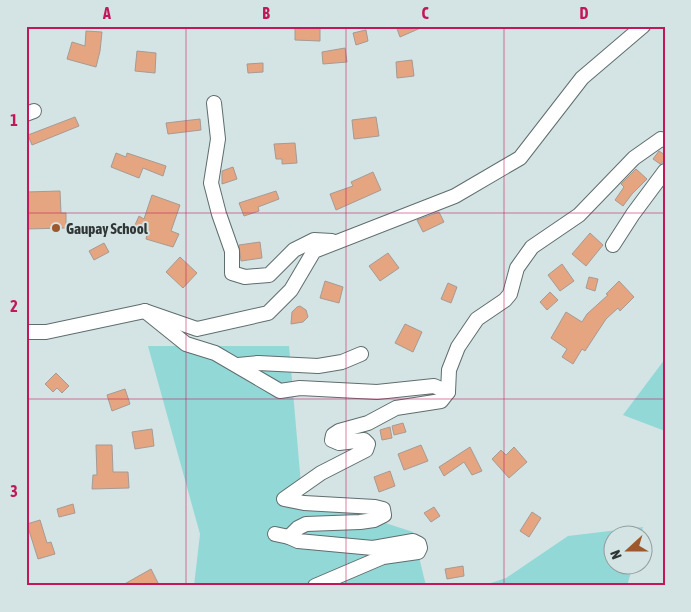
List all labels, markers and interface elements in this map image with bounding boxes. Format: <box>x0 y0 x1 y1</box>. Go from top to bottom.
text: A <box>102 4 111 22</box>
text: B <box>262 4 270 22</box>
text: C <box>421 4 429 22</box>
text: D <box>580 4 589 22</box>
text: 1 <box>10 111 18 129</box>
place label: Gaupay School <box>66 220 149 237</box>
marker: Gaupay School <box>50 222 62 234</box>
text: 2 <box>10 297 18 315</box>
text: 3 <box>10 482 18 500</box>
north arrow <box>604 524 654 574</box>
text: N <box>607 548 625 561</box>

